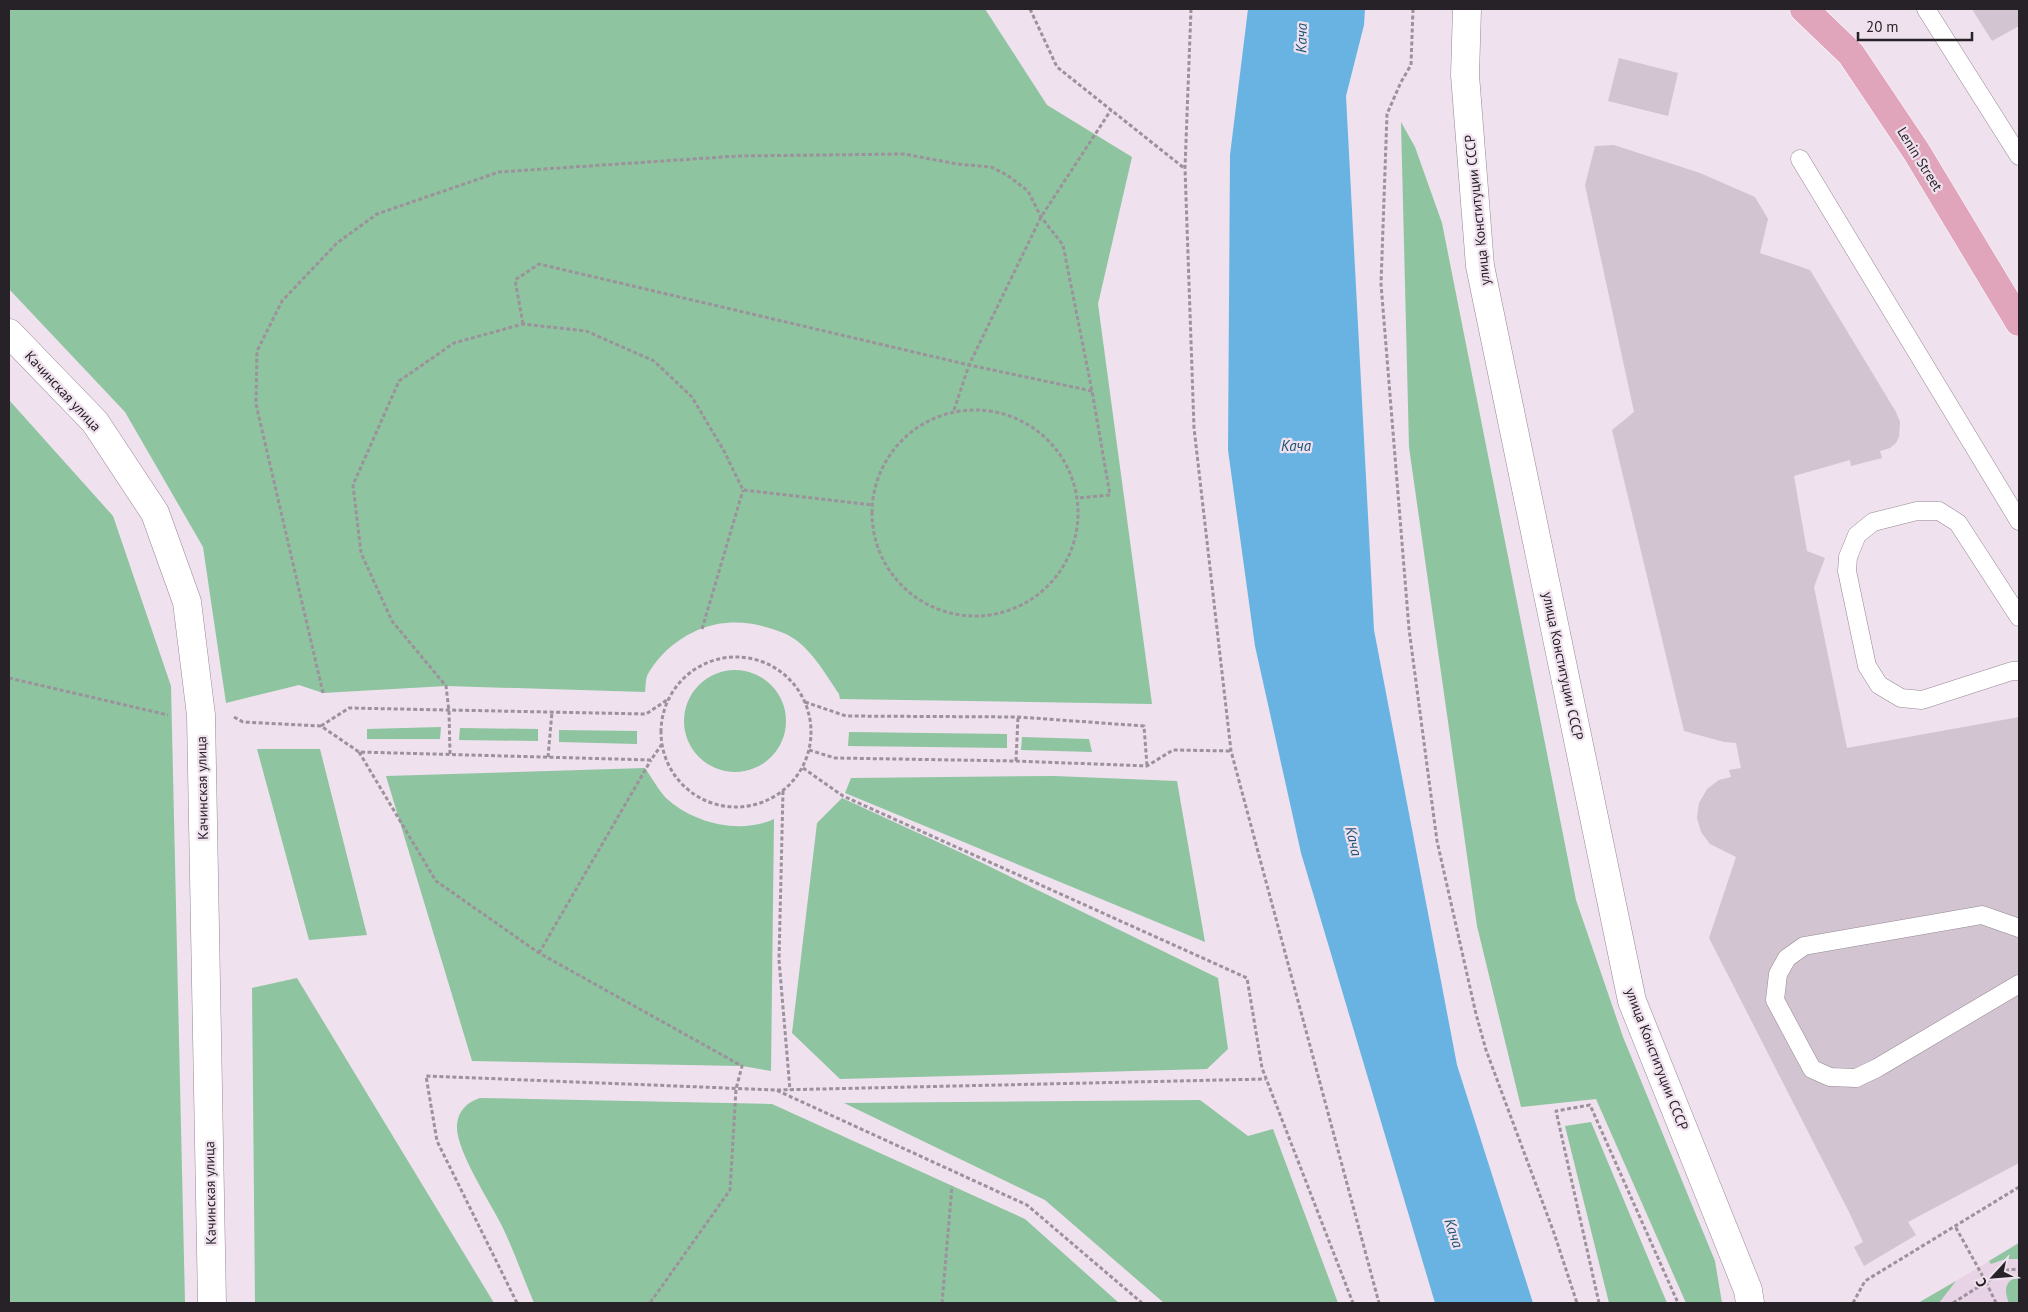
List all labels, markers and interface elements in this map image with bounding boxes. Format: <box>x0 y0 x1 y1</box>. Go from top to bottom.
scale bar <box>1858 10 1972 42</box>
text: 20 m <box>1866 17 1899 36</box>
water label: Кача <box>1291 22 1311 53</box>
street label: Lenin Street <box>1893 124 1947 195</box>
street label: улица Конституции СССР <box>1460 134 1494 286</box>
street label: Качинская улица <box>21 347 105 435</box>
water label: Кача <box>1281 436 1312 455</box>
street label: улица Конституции СССР <box>1538 590 1588 742</box>
street label: Качинская улица <box>192 736 212 840</box>
water label: Кача <box>1341 824 1367 858</box>
street label: улица Конституции СССР <box>1621 985 1693 1133</box>
street label: Качинская улица <box>200 1141 220 1245</box>
water label: Кача <box>1440 1216 1468 1251</box>
north arrow <box>1968 1252 2018 1302</box>
text: С <box>1971 1275 1991 1290</box>

